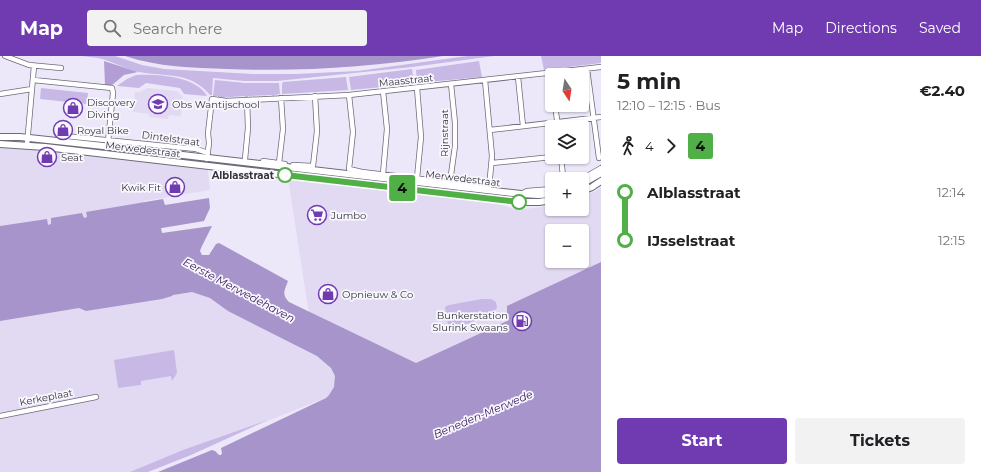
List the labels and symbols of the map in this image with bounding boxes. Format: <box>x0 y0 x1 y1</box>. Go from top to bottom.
north arrow <box>545 68 589 112</box>
street label: Maasstraat <box>378 71 434 90</box>
school or university icon: Obs Wantijschool <box>147 93 169 115</box>
place label: Discovery Diving <box>87 96 136 121</box>
shop icon: Discovery Diving <box>62 97 84 119</box>
place label: Obs Wantijschool <box>172 98 260 111</box>
street label: Rijnstraat <box>438 109 451 157</box>
shop icon: Royal Bike <box>52 119 74 141</box>
place label: Royal Bike <box>77 124 129 137</box>
street label: Dintelstraat <box>141 128 201 149</box>
street label: Merwedestraat <box>105 138 181 161</box>
shop icon: Seat <box>36 146 58 168</box>
place label: Seat <box>61 151 83 164</box>
marker: Alblasstraat <box>277 167 293 183</box>
street label: Merwedestraat <box>425 167 501 190</box>
place label: Alblasstraat <box>211 169 275 182</box>
line badge: 4 <box>389 175 415 201</box>
shop icon: Kwik Fit <box>164 176 186 198</box>
place label: Kwik Fit <box>121 181 161 194</box>
unlabelled marker <box>511 194 527 210</box>
supermarket icon: Jumbo <box>306 204 328 226</box>
place label: Jumbo <box>330 209 366 222</box>
water label: Eerste Merwedehaven <box>181 255 297 325</box>
shop icon: Opnieuw & Co <box>317 283 339 305</box>
place label: Opnieuw & Co <box>342 288 413 301</box>
place label: Bunkerstation Slurink Swaans <box>432 309 508 334</box>
fuel station icon: Bunkerstation Slurink Swaans <box>511 310 533 332</box>
street label: Kerkeplaat <box>18 386 74 409</box>
water label: Beneden-Merwede <box>431 387 535 441</box>

